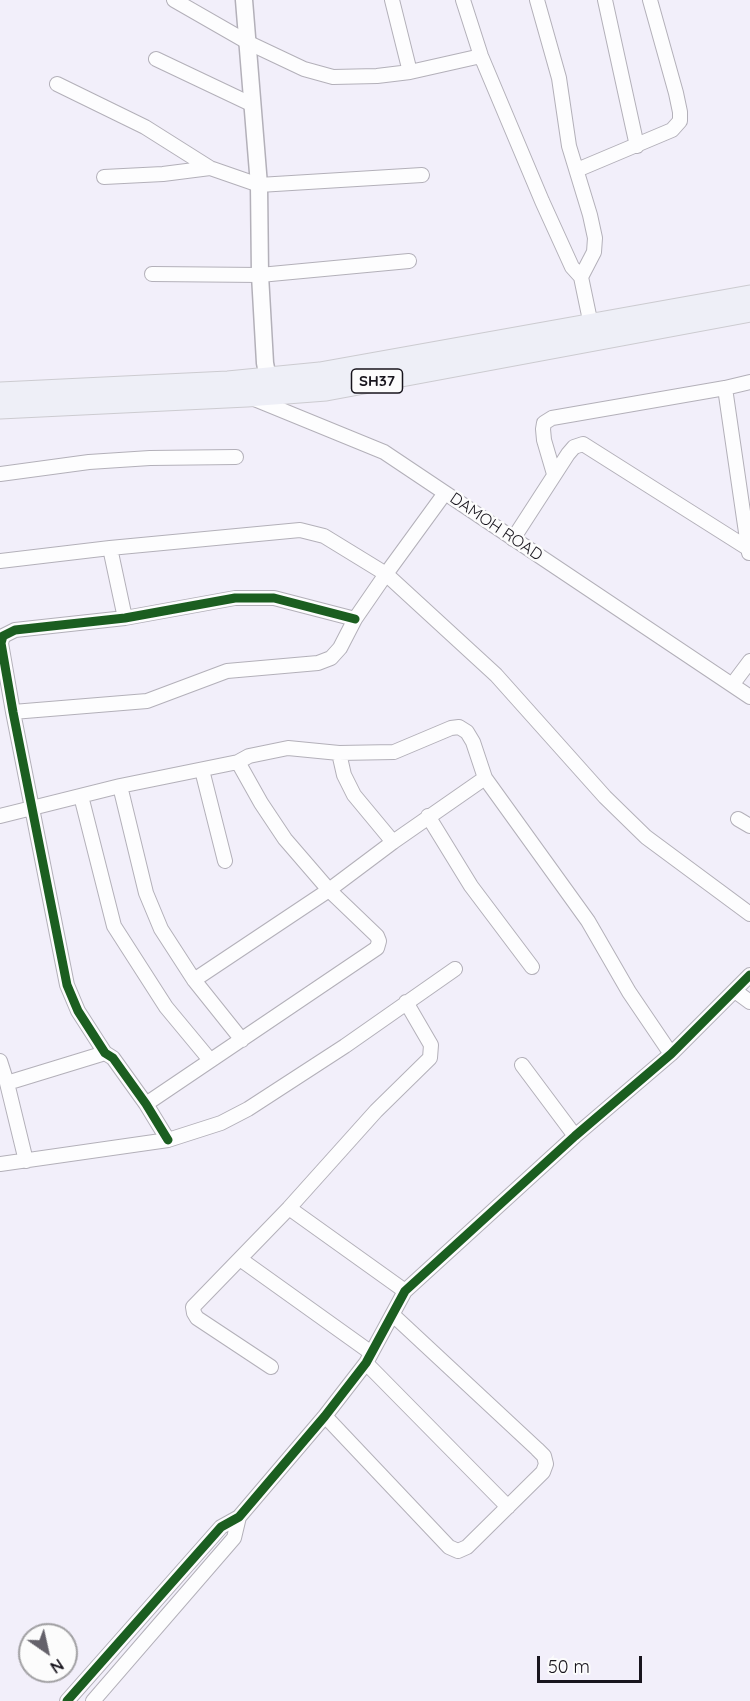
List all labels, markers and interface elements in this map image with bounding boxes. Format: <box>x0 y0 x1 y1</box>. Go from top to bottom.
road number: SH37 <box>352 369 403 393</box>
street label: DAMOH ROAD <box>446 489 546 565</box>
north arrow <box>18 1623 78 1683</box>
scale bar <box>540 1644 645 1682</box>
text: N <box>46 1655 67 1678</box>
text: 50 m <box>548 1655 590 1678</box>

